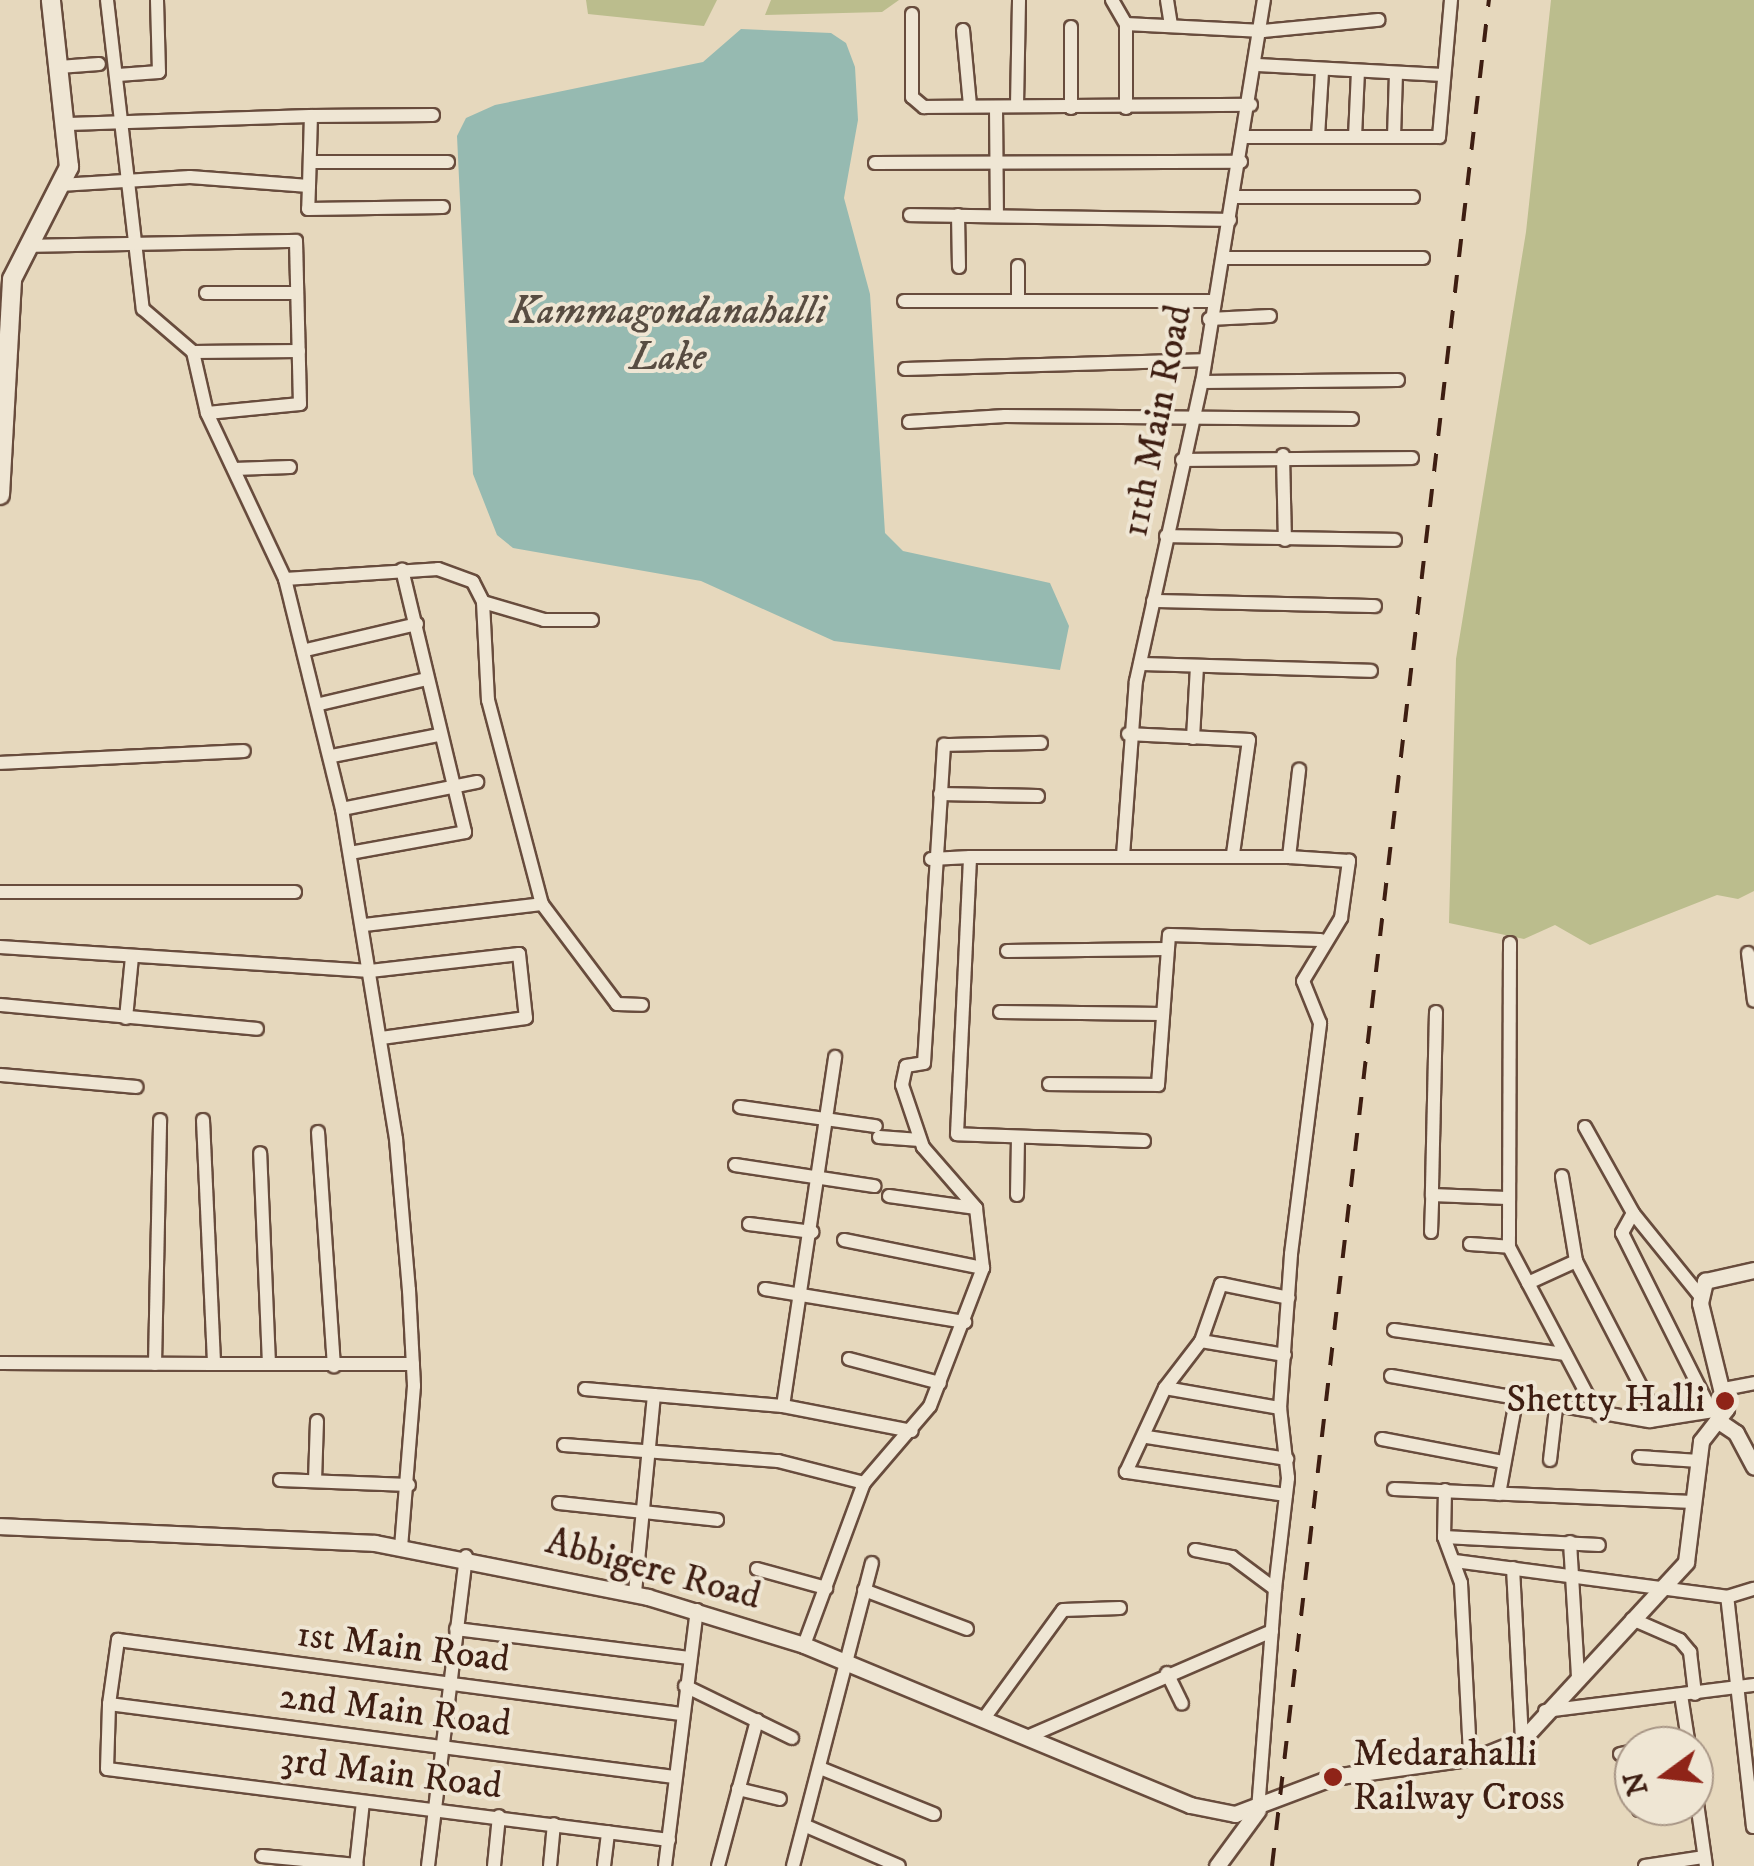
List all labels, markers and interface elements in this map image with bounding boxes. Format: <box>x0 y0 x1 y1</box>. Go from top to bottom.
water label: Kammagondanahalli Lake <box>510 288 826 382</box>
street label: 11th Main Road <box>1113 301 1203 541</box>
place label: Shettty Halli <box>1506 1378 1705 1424</box>
marker: Shettty Halli <box>1714 1390 1736 1412</box>
street label: Abbigere Road <box>541 1519 765 1621</box>
street label: 1st Main Road <box>294 1612 512 1684</box>
street label: 2nd Main Road <box>277 1674 513 1748</box>
north arrow <box>1614 1726 1714 1826</box>
place label: Medarahalli Railway Cross <box>1353 1732 1565 1822</box>
street label: 3rd Main Road <box>278 1738 504 1810</box>
marker: Medarahalli Railway Cross <box>1322 1766 1344 1788</box>
text: N <box>1617 1768 1656 1799</box>

